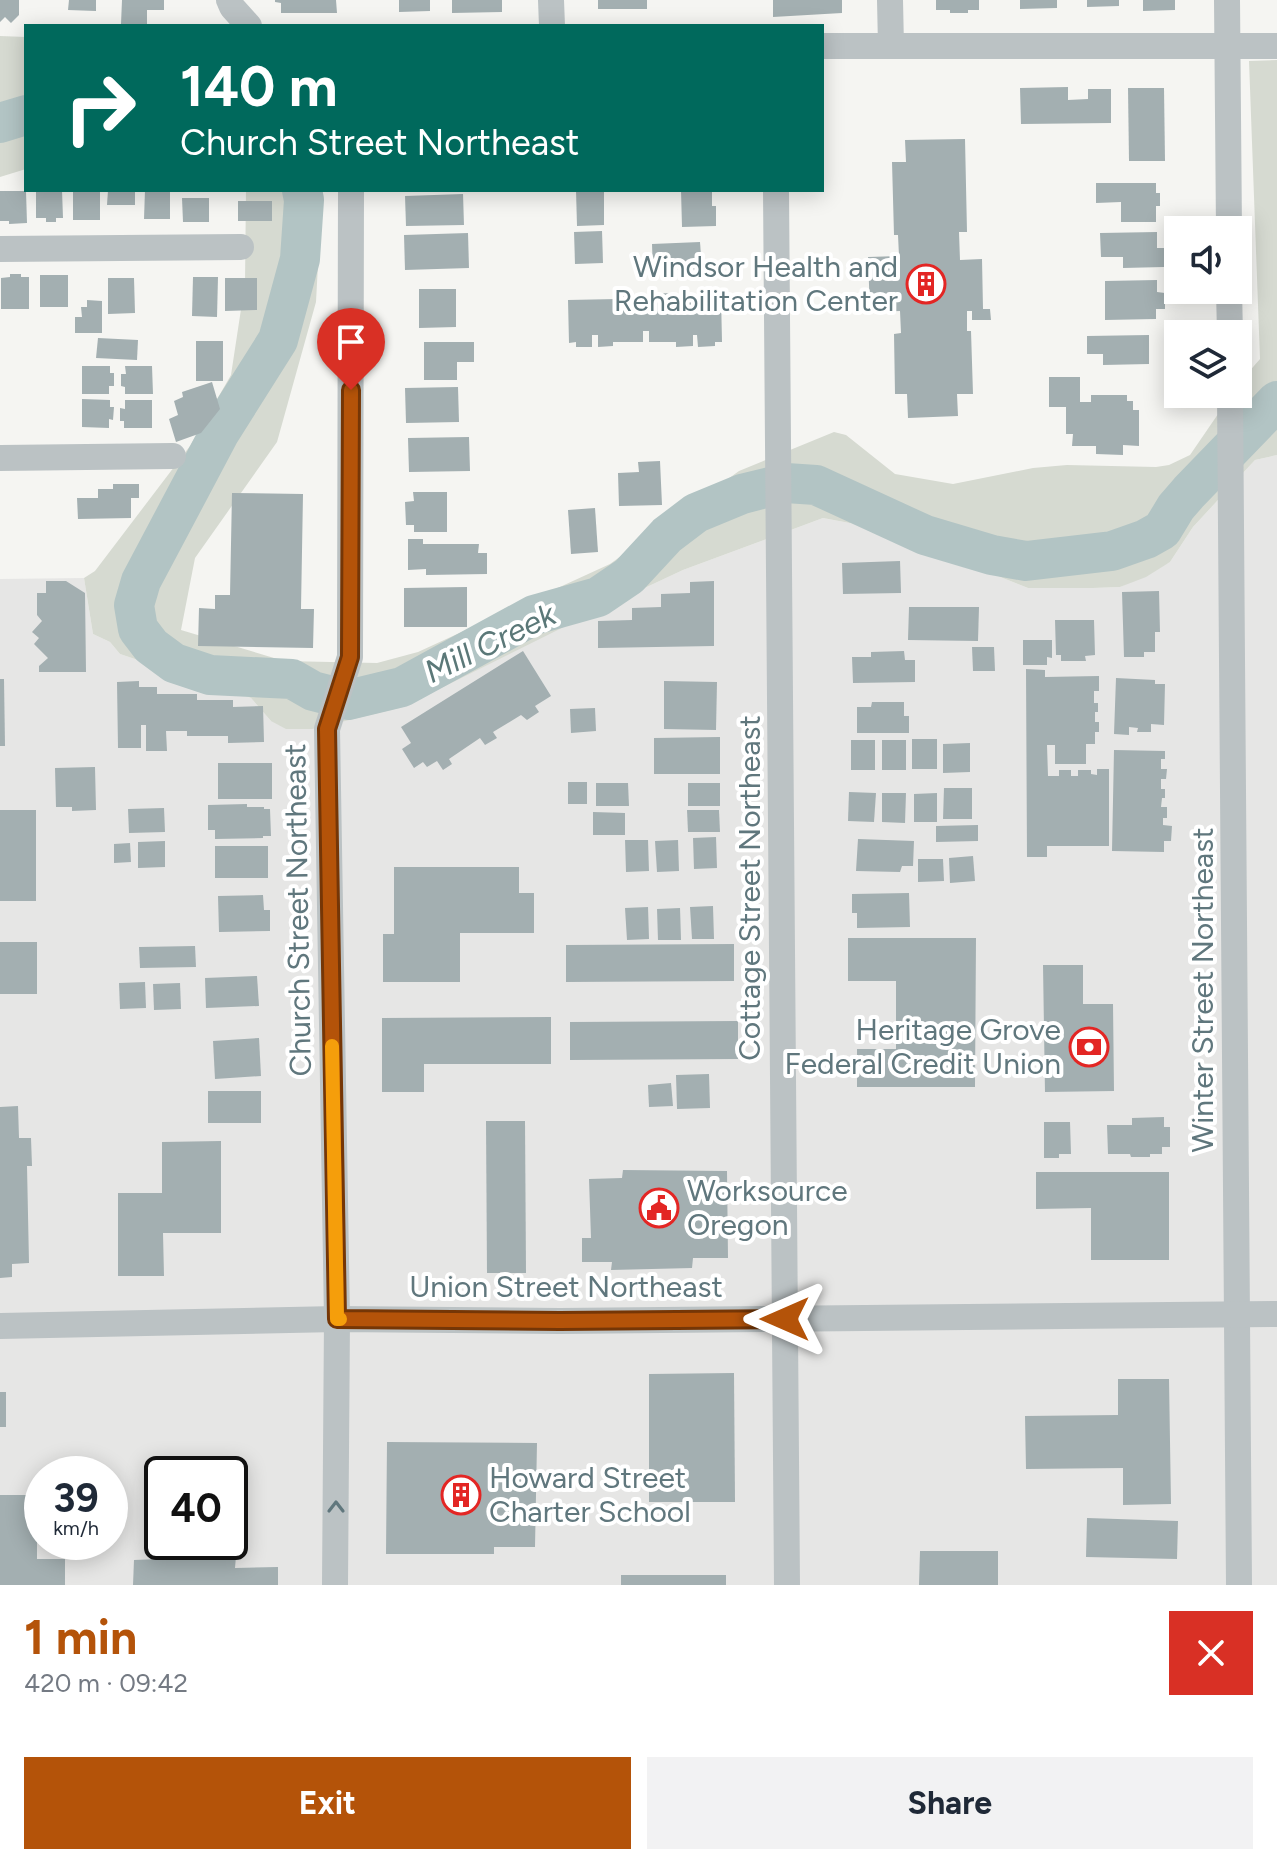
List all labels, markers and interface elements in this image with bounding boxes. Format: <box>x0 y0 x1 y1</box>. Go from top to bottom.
text: 140 m <box>180 53 338 120</box>
icon: right <box>48 56 152 160</box>
text: Church Street Northeast <box>180 121 579 164</box>
map controls <box>1164 216 1252 408</box>
button: sound <box>1164 216 1252 304</box>
place label: Windsor Health and Rehabilitation Center <box>614 248 898 319</box>
building icon: Windsor Health and Rehabilitation Center <box>905 263 947 305</box>
pin <box>317 308 385 390</box>
icon: arrive <box>329 320 373 364</box>
button: layers <box>1164 320 1252 408</box>
water label: Mill Creek <box>418 594 563 691</box>
street label: Cottage Street Northeast <box>731 715 768 1061</box>
street label: Church Street Northeast <box>276 743 319 1077</box>
street label: Winter Street Northeast <box>1184 828 1221 1152</box>
place label: Heritage Grove Federal Credit Union <box>785 1011 1061 1082</box>
bank icon: Heritage Grove Federal Credit Union <box>1068 1026 1110 1068</box>
place label: Worksource Oregon <box>687 1172 848 1243</box>
public building icon: Worksource Oregon <box>638 1187 680 1229</box>
street label: Union Street Northeast <box>409 1268 723 1305</box>
position arrow <box>743 1277 827 1361</box>
speed limit sign: 40 <box>144 1456 248 1560</box>
place label: Howard Street Charter School <box>489 1459 691 1530</box>
text: 39 <box>53 1474 99 1522</box>
building icon: Howard Street Charter School <box>440 1474 482 1516</box>
one-way arrow <box>327 1500 344 1513</box>
text: km/h <box>53 1516 99 1540</box>
text: 1 min <box>24 1608 137 1666</box>
button: close <box>1169 1611 1253 1695</box>
text: 420 m · 09:42 <box>24 1667 188 1699</box>
button: Exit <box>24 1757 631 1849</box>
button: Share <box>647 1757 1253 1849</box>

